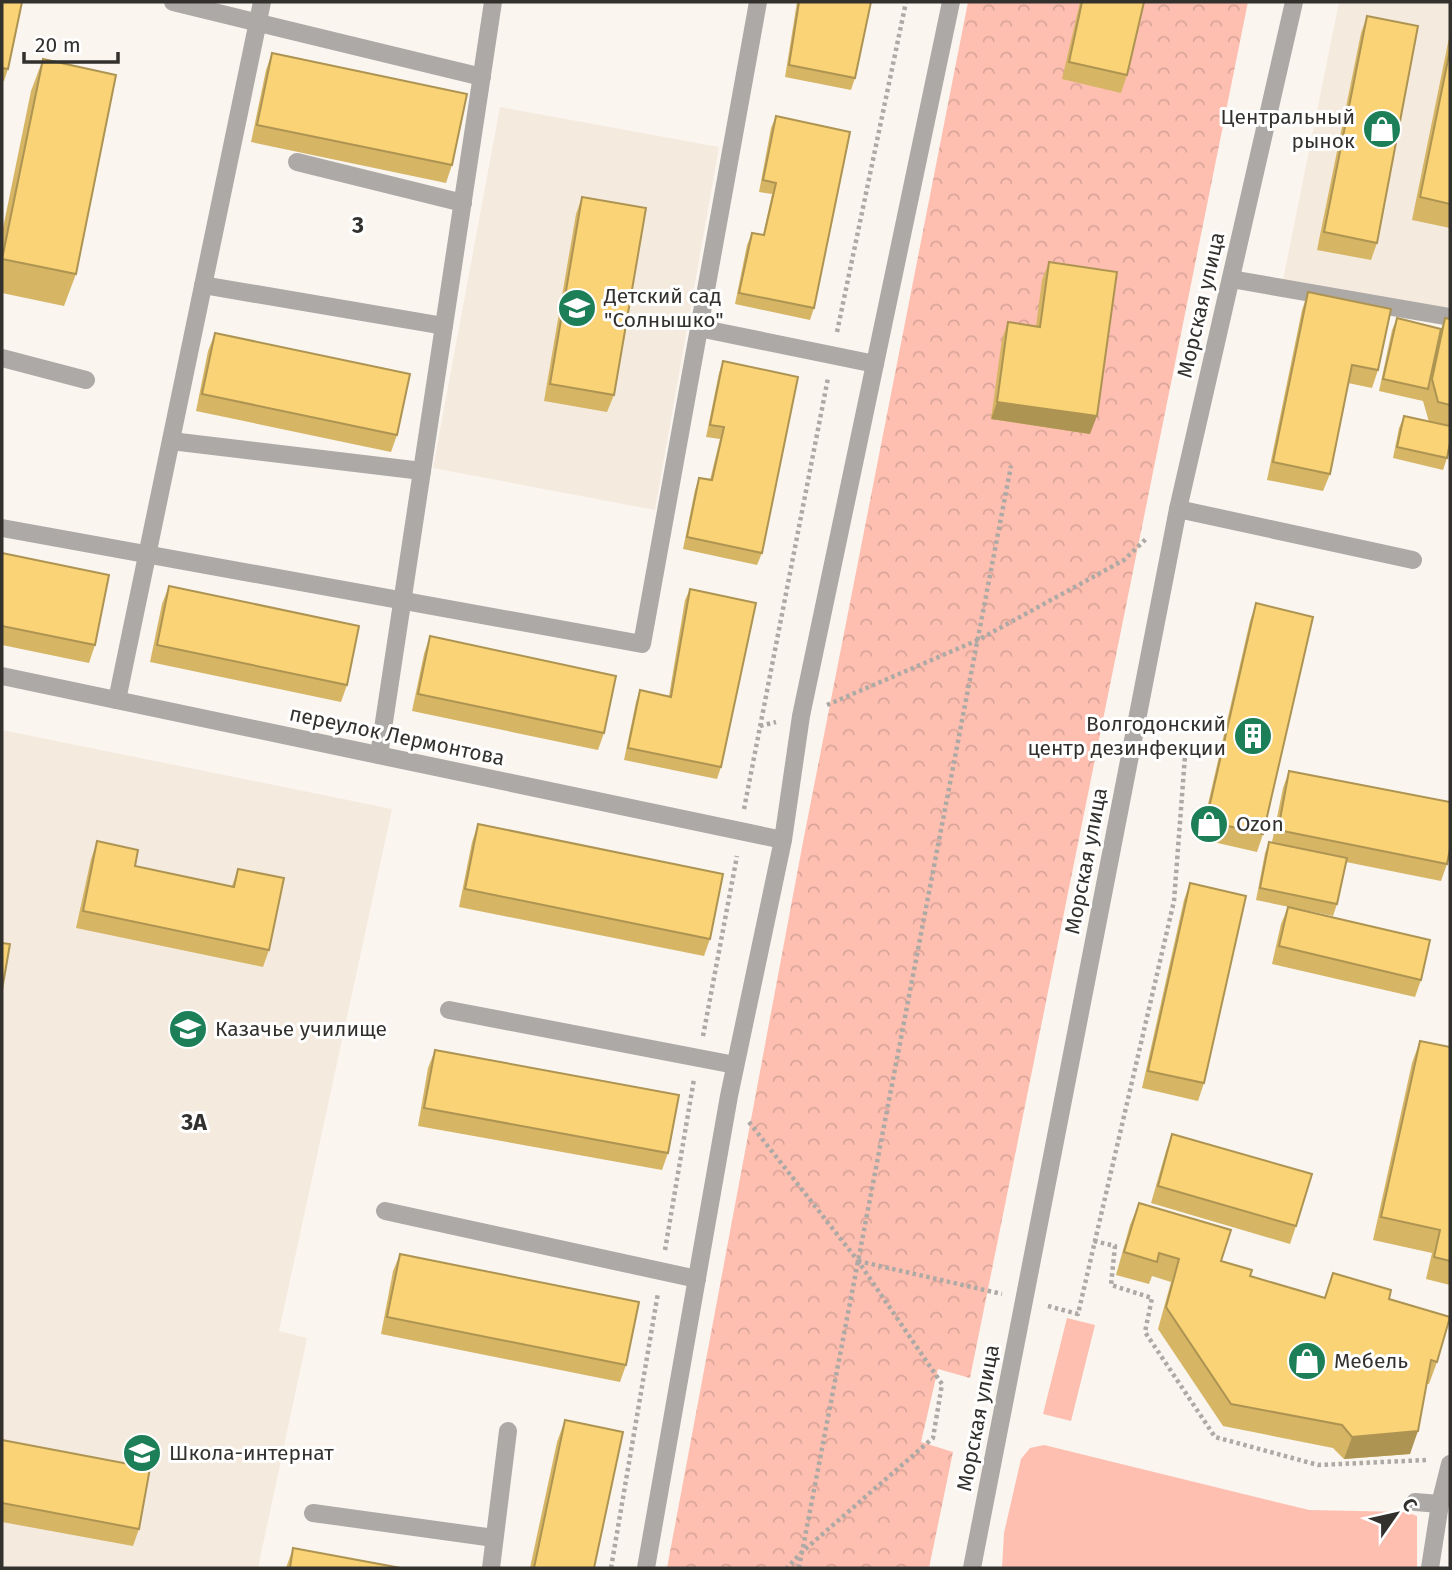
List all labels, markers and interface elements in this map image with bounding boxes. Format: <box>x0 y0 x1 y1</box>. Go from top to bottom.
scale bar <box>24 21 119 65</box>
text: 20 m <box>35 32 81 58</box>
place label: Центральный рынок <box>1221 104 1355 154</box>
shop icon: Центральный рынок <box>1361 108 1403 150</box>
district label: 3 <box>351 211 364 239</box>
street label: Морская улица <box>1172 230 1230 380</box>
place label: Детский сад "Солнышко" <box>603 283 724 333</box>
school or university icon: Детский сад "Солнышко" <box>556 287 598 329</box>
street label: переулок Лермонтова <box>287 700 507 772</box>
place label: Волгодонский центр дезинфекции <box>1027 711 1226 761</box>
building icon: Волгодонский центр дезинфекции <box>1232 715 1274 757</box>
street label: Морская улица <box>1059 786 1113 936</box>
shop icon: Ozon <box>1188 803 1230 845</box>
place label: Ozon <box>1236 811 1284 837</box>
school or university icon: Казачье училище <box>167 1008 209 1050</box>
place label: Казачье училище <box>215 1016 387 1042</box>
district label: 3А <box>180 1108 207 1136</box>
shop icon: Мебель <box>1286 1340 1328 1382</box>
street label: Морская улица <box>951 1343 1005 1493</box>
place label: Мебель <box>1334 1348 1408 1374</box>
school or university icon: Школа-интернат <box>121 1432 163 1474</box>
place label: Школа-интернат <box>169 1440 334 1466</box>
north arrow <box>1361 1479 1431 1549</box>
text: С <box>1397 1494 1422 1516</box>

